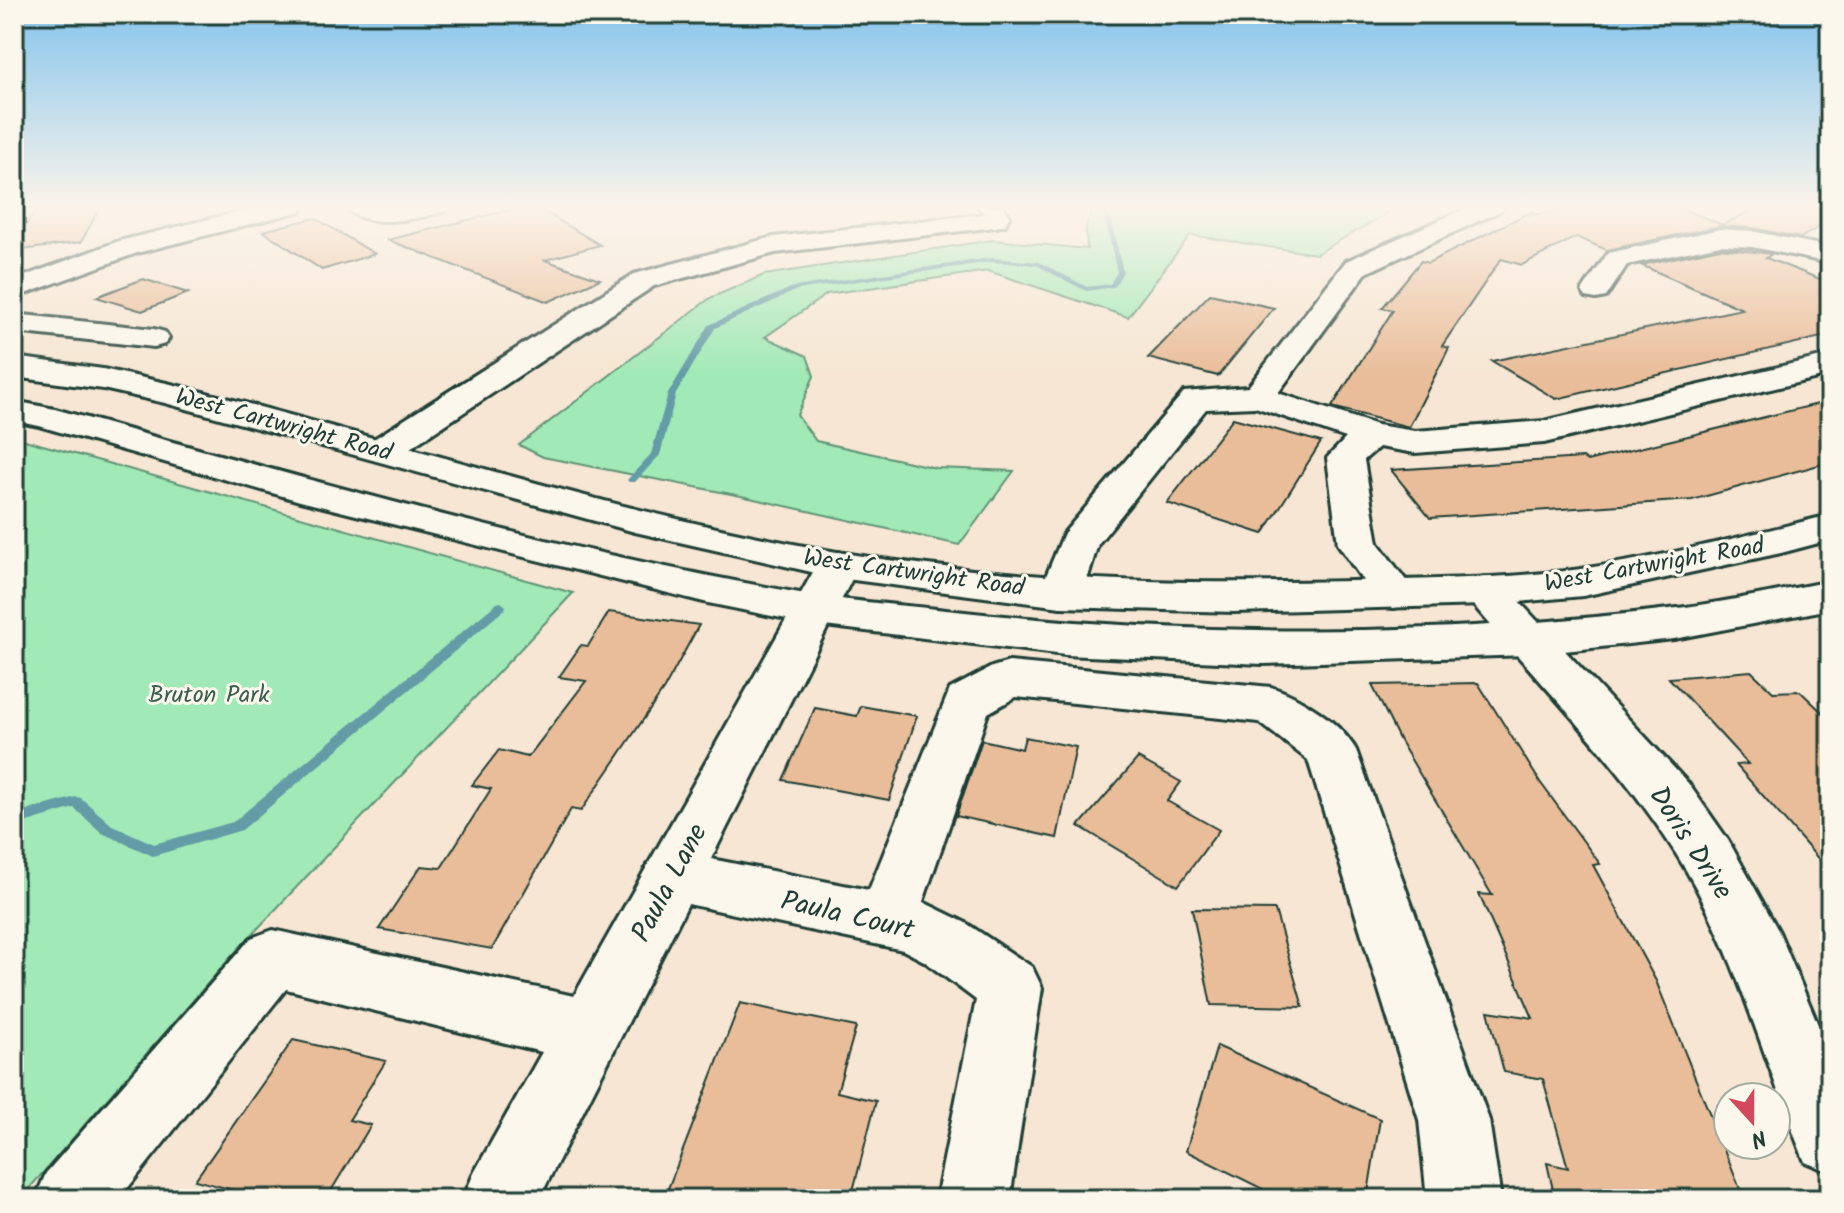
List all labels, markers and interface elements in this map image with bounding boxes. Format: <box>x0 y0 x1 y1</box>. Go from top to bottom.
street label: West Cartwright Road <box>171 378 397 473</box>
street label: West Cartwright Road <box>1541 527 1768 604</box>
street label: West Cartwright Road <box>801 539 1028 608</box>
park label: Bruton Park <box>149 676 270 715</box>
street label: Doris Drive <box>1636 777 1744 910</box>
street label: Paula Lane <box>620 815 721 951</box>
street label: Paula Court <box>776 879 920 954</box>
north arrow <box>1712 1081 1792 1161</box>
text: N <box>1745 1119 1771 1156</box>

